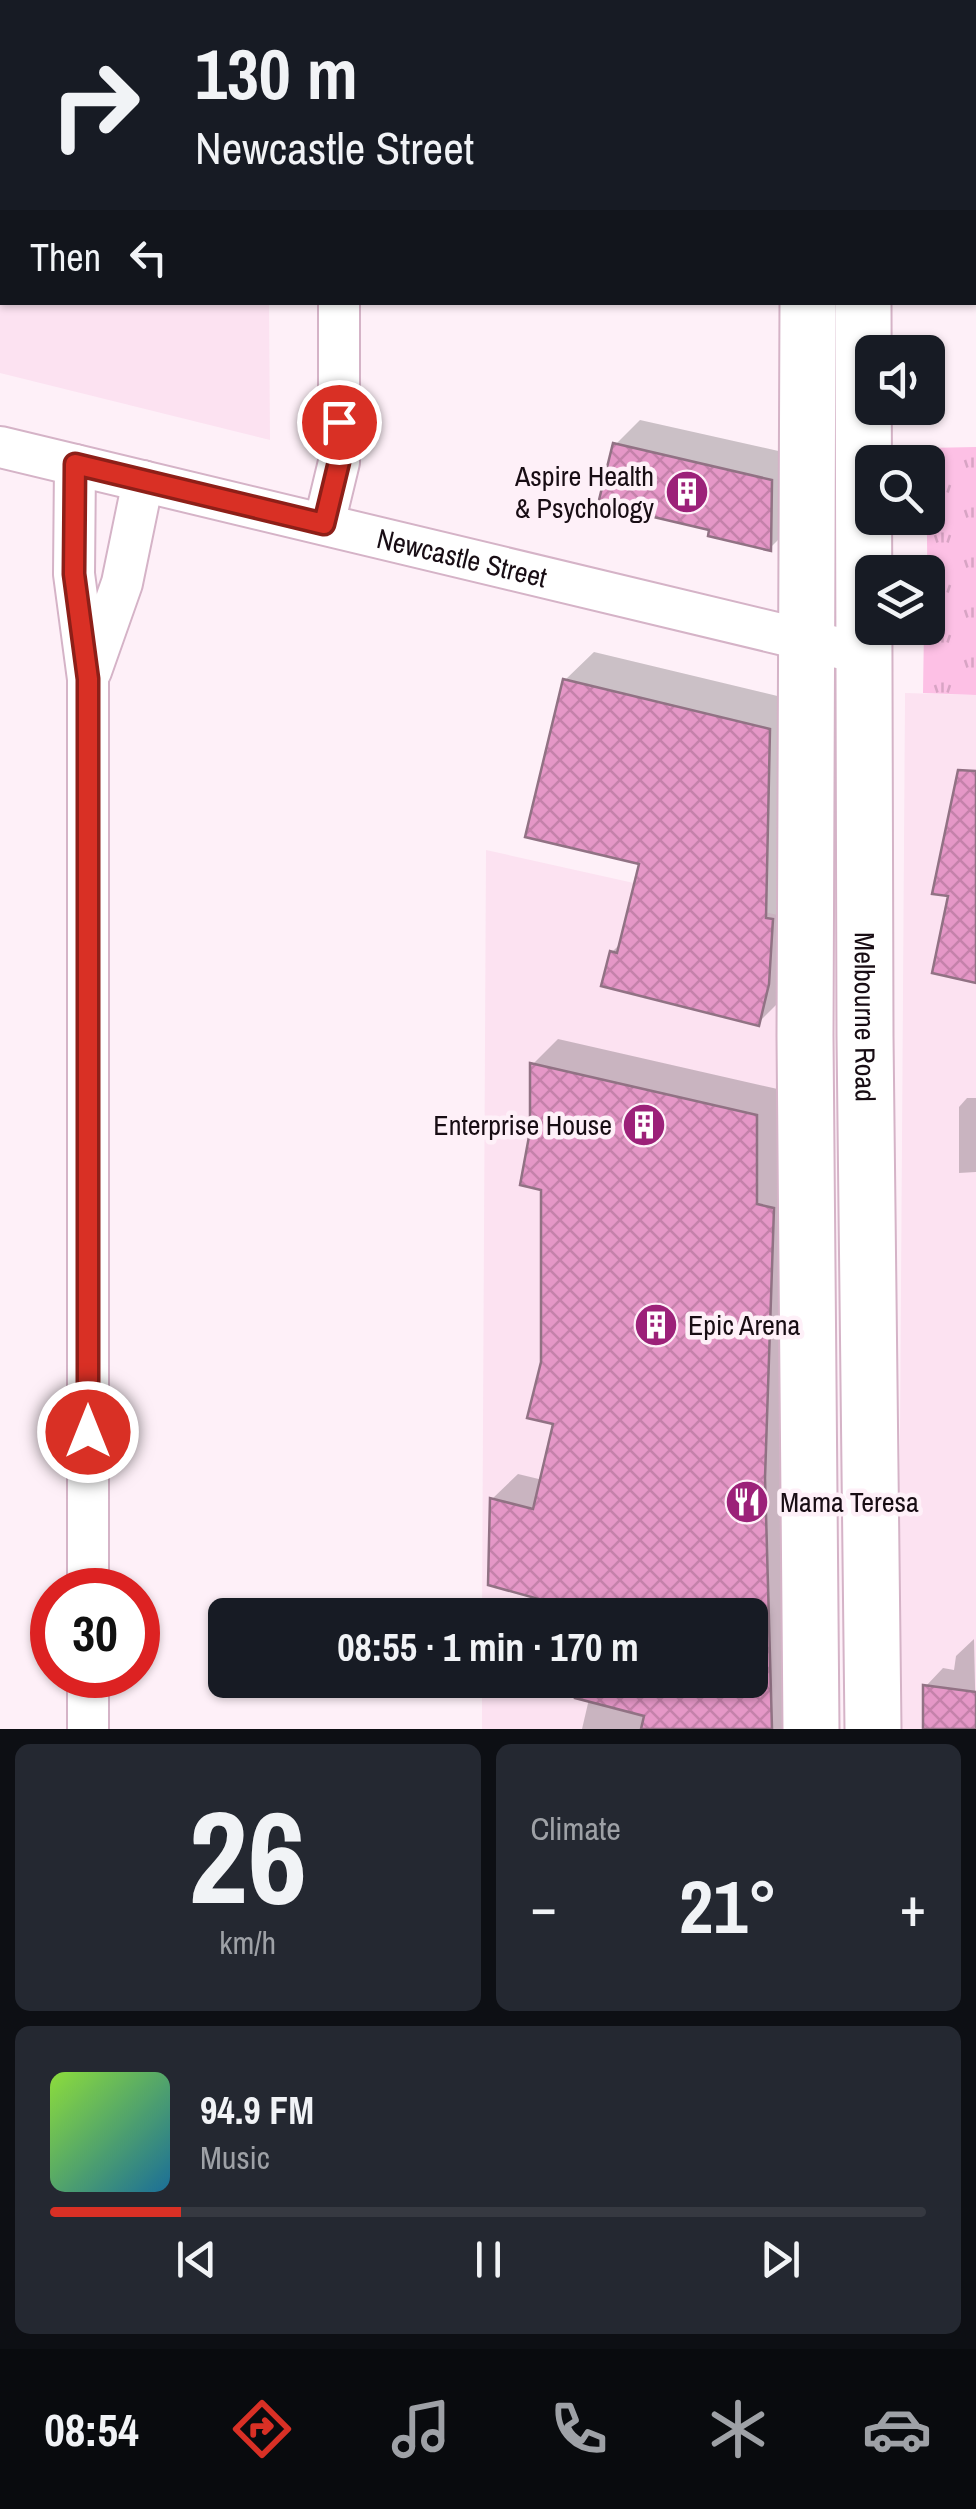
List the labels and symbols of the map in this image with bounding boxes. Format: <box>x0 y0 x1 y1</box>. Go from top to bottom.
pin <box>297 380 382 465</box>
place label: Aspire Health & Psychology <box>514 457 655 527</box>
building icon: Aspire Health & Psychology <box>664 469 710 515</box>
street label: Newcastle Street <box>373 519 551 596</box>
street label: Melbourne Road <box>846 932 885 1102</box>
building icon: Enterprise House <box>621 1102 667 1148</box>
place label: Enterprise House <box>433 1106 612 1144</box>
building icon: Epic Arena <box>633 1302 679 1348</box>
place label: Epic Arena <box>688 1306 801 1344</box>
position arrow <box>36 1380 140 1484</box>
restaurant icon: Mama Teresa <box>724 1479 770 1525</box>
place label: Mama Teresa <box>780 1483 919 1521</box>
speed limit sign: 30 <box>30 1568 160 1698</box>

